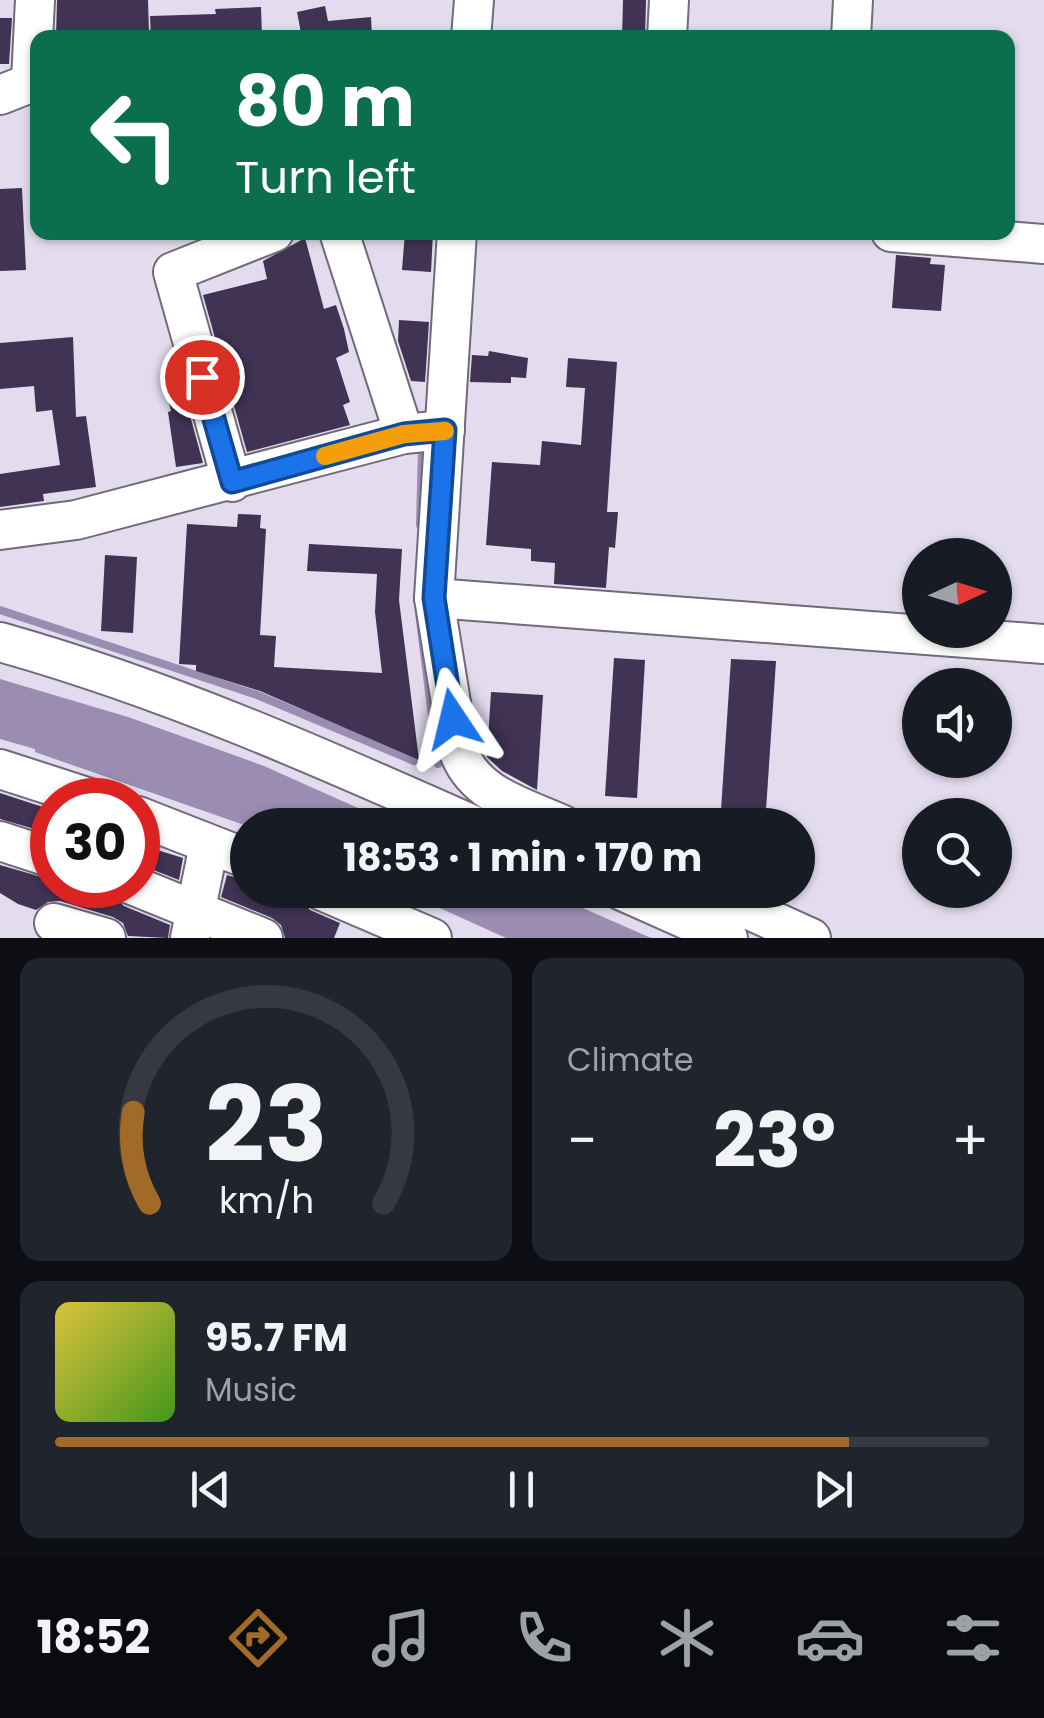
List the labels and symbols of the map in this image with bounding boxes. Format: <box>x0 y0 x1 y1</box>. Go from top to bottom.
pin <box>160 335 245 420</box>
north arrow <box>902 538 1012 648</box>
position arrow <box>401 667 505 771</box>
speed limit sign: 30 <box>30 778 160 908</box>

